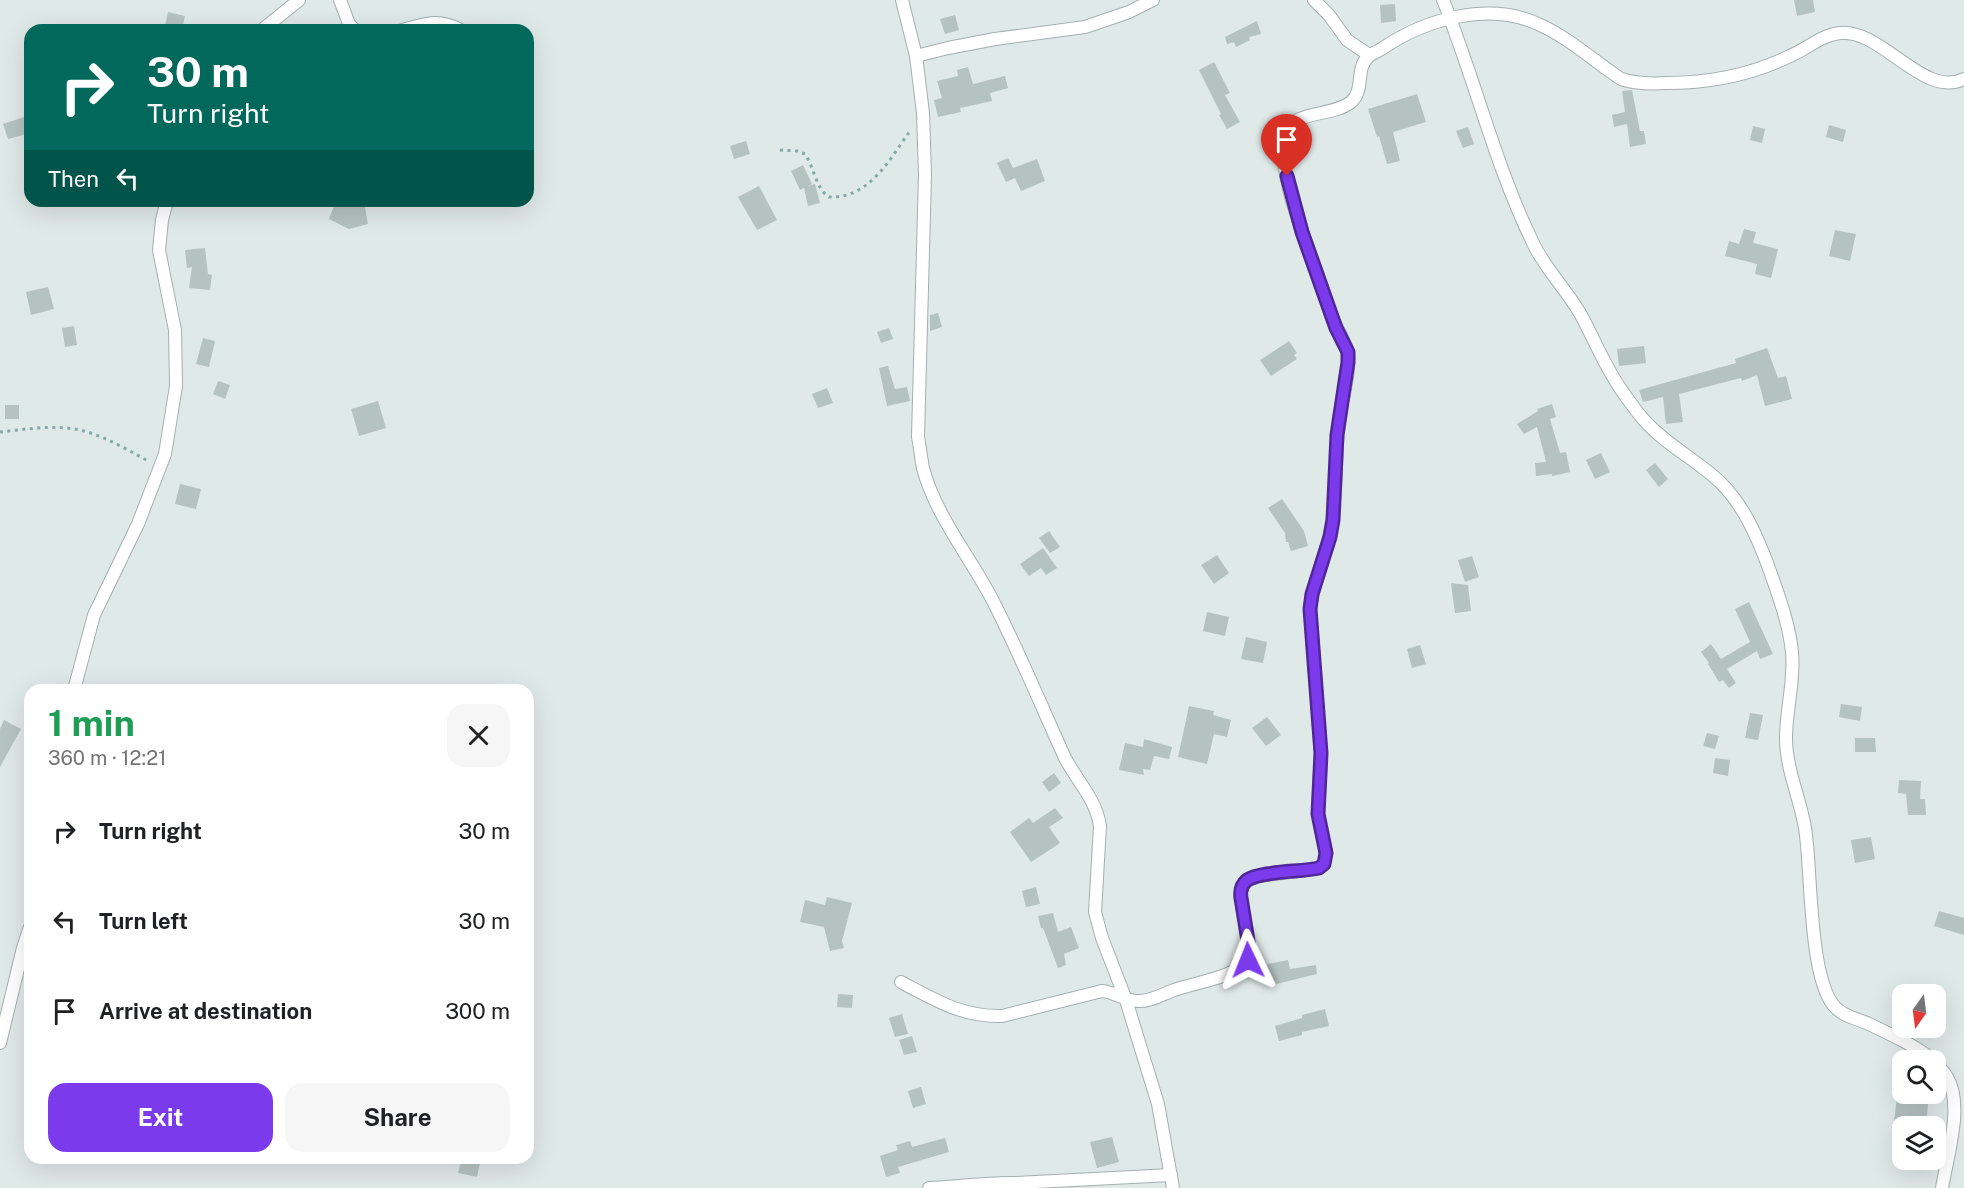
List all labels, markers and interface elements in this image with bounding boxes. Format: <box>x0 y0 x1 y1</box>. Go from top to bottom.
text: 30 m <box>147 47 249 96</box>
icon: right <box>48 48 126 126</box>
text: Turn right <box>147 97 270 129</box>
pin <box>1261 114 1312 176</box>
icon: arrive <box>1270 123 1303 156</box>
icon: left <box>111 162 144 195</box>
text: Then <box>48 166 99 192</box>
text: 1 min <box>48 702 135 744</box>
button: close <box>447 704 510 767</box>
text: 360 m · 12:21 <box>48 746 166 770</box>
icon: right <box>48 815 81 848</box>
text: Turn right <box>99 818 202 844</box>
text: 30 m <box>458 818 510 844</box>
icon: left <box>48 905 81 938</box>
text: Turn left <box>99 908 188 934</box>
text: 30 m <box>458 908 510 934</box>
position arrow <box>1216 928 1280 992</box>
north arrow <box>1892 984 1946 1038</box>
map controls <box>1892 984 1946 1170</box>
icon: arrive <box>48 995 81 1028</box>
text: Arrive at destination <box>99 998 312 1024</box>
text: 300 m <box>445 998 510 1024</box>
button: search <box>1892 1050 1946 1104</box>
button: Exit <box>48 1083 273 1152</box>
button: Share <box>285 1083 510 1152</box>
button: layers <box>1892 1116 1946 1170</box>

